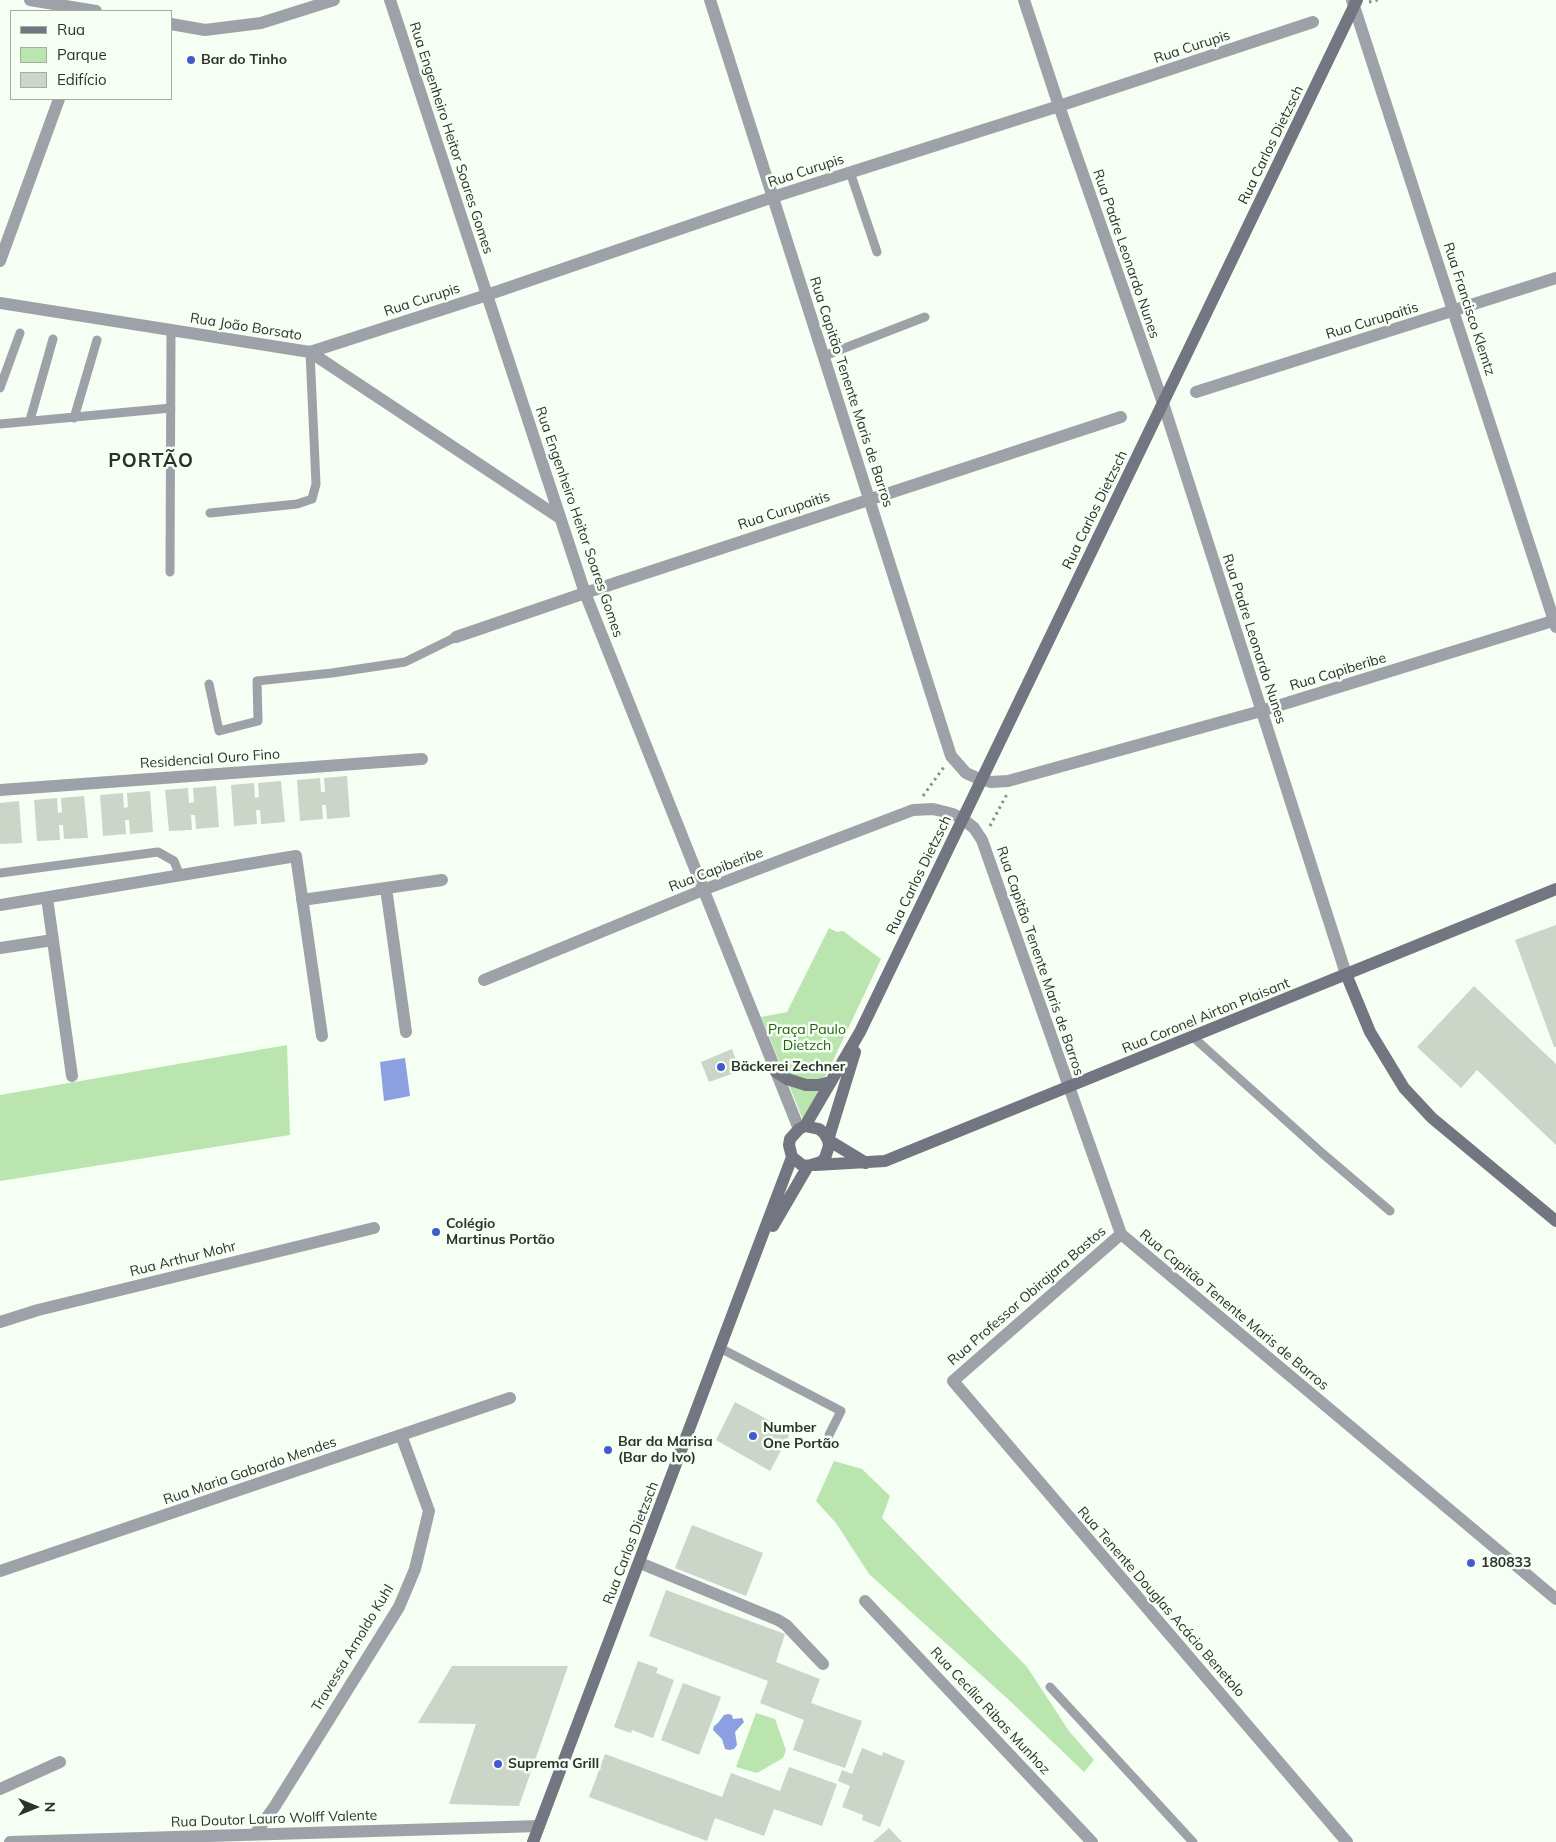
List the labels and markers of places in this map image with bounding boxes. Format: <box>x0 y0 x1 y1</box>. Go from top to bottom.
place label: Bar do Tinho <box>201 52 287 68</box>
marker: Bar do Tinho <box>185 54 197 66</box>
place label: Bäckerei Zechner <box>731 1059 845 1075</box>
marker: Bäckerei Zechner <box>715 1061 727 1073</box>
place label: Colégio Martinus Portão <box>446 1216 555 1248</box>
marker: Colégio Martinus Portão <box>430 1226 442 1238</box>
place label: Number One Portão <box>763 1420 839 1452</box>
marker: Number One Portão <box>747 1430 759 1442</box>
place label: Bar da Marisa (Bar do Ivo) <box>618 1434 713 1466</box>
marker: Bar da Marisa (Bar do Ivo) <box>602 1444 614 1456</box>
place label: 180833 <box>1481 1555 1531 1571</box>
marker: 180833 <box>1465 1557 1477 1569</box>
place label: Suprema Grill <box>508 1756 599 1772</box>
marker: Suprema Grill <box>492 1758 504 1770</box>

